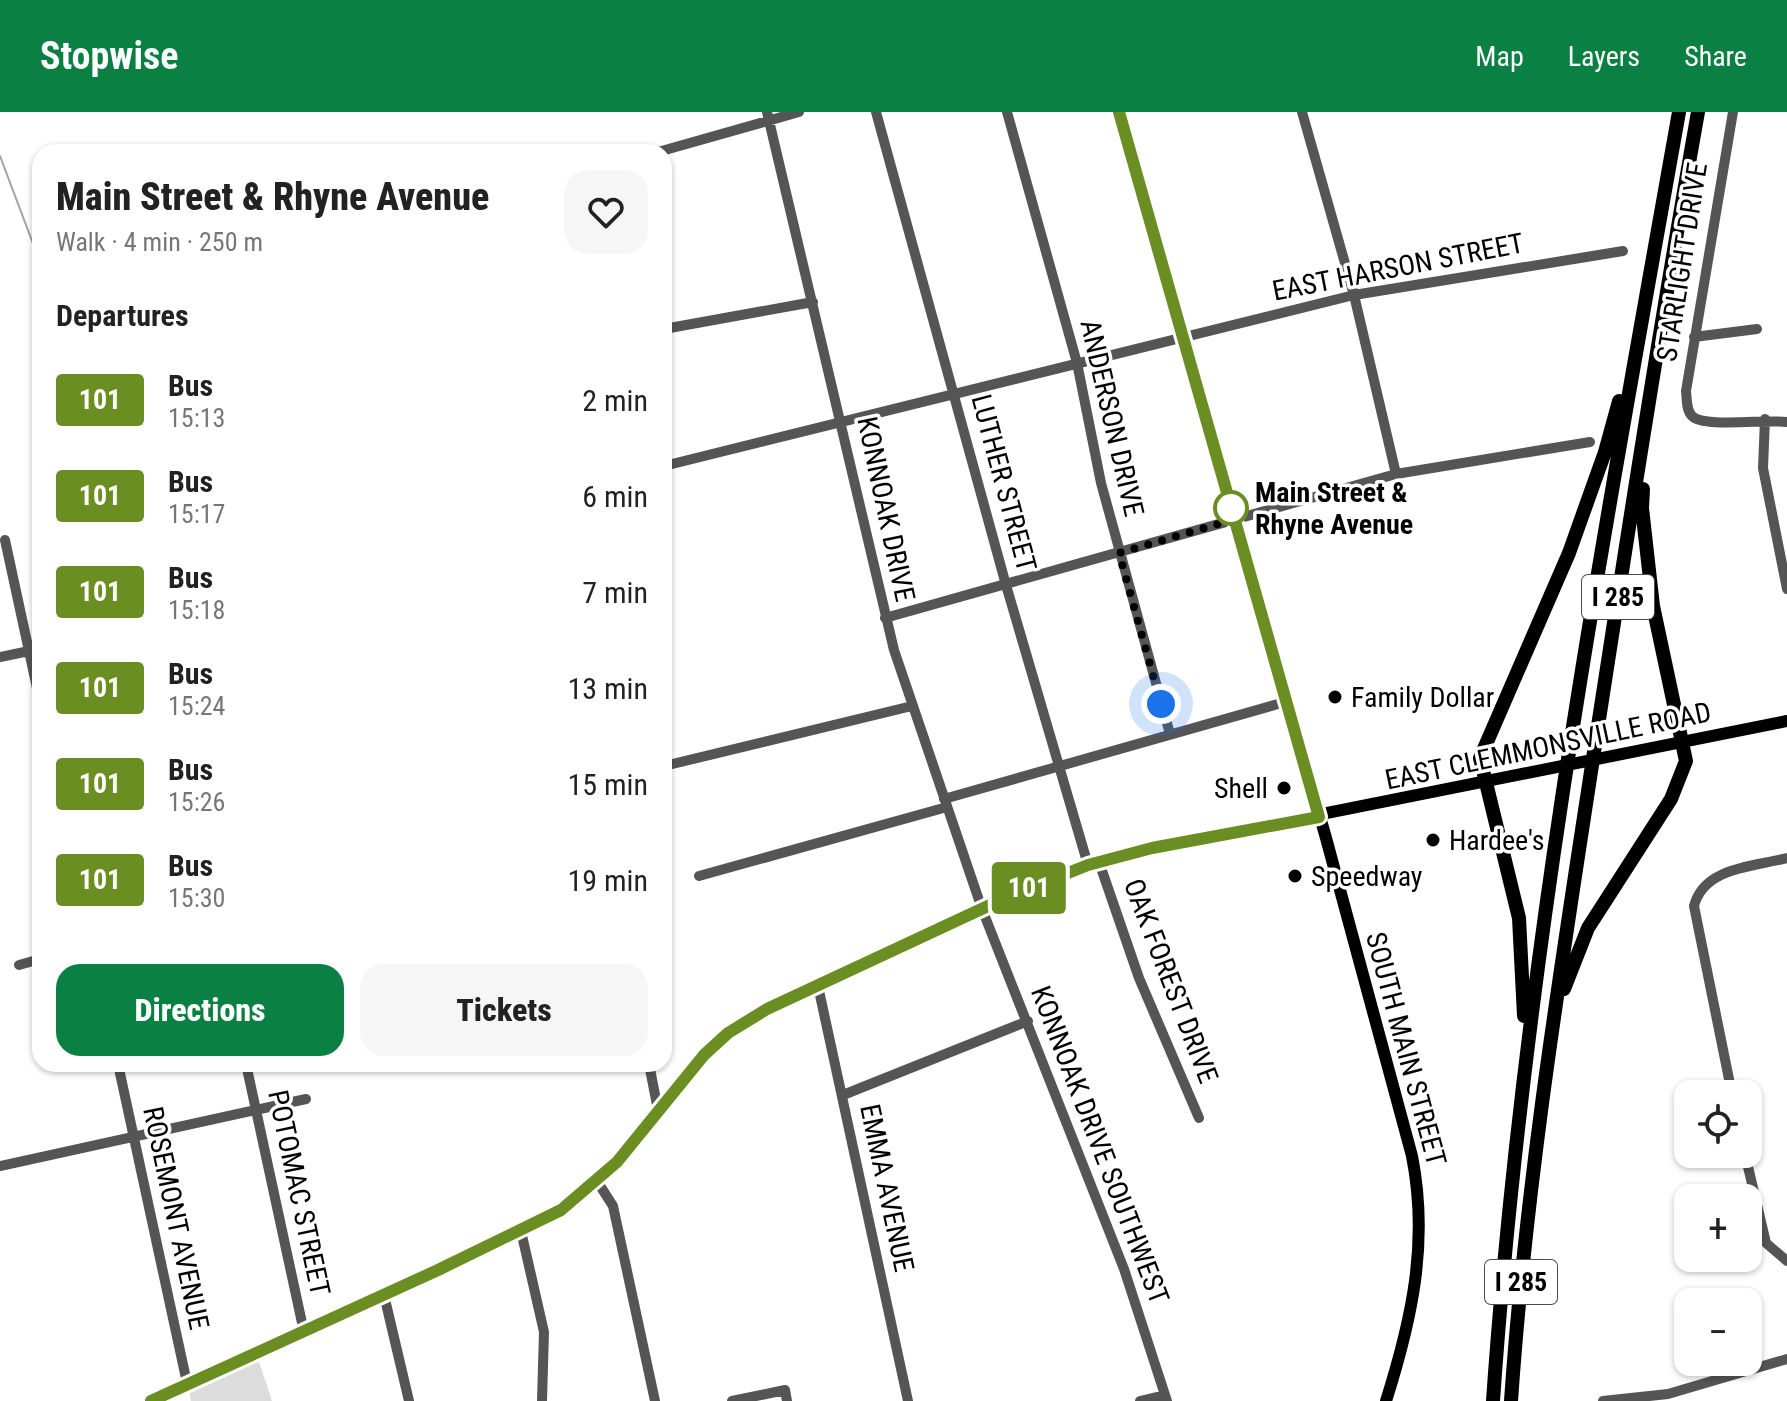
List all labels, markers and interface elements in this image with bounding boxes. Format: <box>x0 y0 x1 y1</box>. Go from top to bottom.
text: Stopwise <box>40 34 178 78</box>
text: Map <box>1475 40 1524 73</box>
text: Layers <box>1568 40 1640 73</box>
text: Share <box>1684 40 1747 73</box>
street label: STARLIGHT DRIVE <box>1650 160 1714 364</box>
button: heart <box>564 170 648 254</box>
text: Main Street & Rhyne Avenue <box>56 175 489 219</box>
street label: EAST HARSON STREET <box>1269 226 1527 308</box>
text: Walk · 4 min · 250 m <box>56 227 263 257</box>
text: Departures <box>56 298 189 333</box>
street label: ANDERSON DRIVE <box>1073 316 1151 520</box>
text: Bus <box>168 368 213 403</box>
text: 101 <box>79 383 121 416</box>
text: 2 min <box>582 383 648 418</box>
street label: LUTHER STREET <box>964 391 1044 575</box>
text: 15:13 <box>168 403 225 433</box>
street label: KONNOAK DRIVE <box>850 414 922 604</box>
text: Bus <box>168 464 213 499</box>
place label: Main Street & Rhyne Avenue <box>1255 476 1413 541</box>
text: 101 <box>79 479 121 512</box>
text: 6 min <box>582 479 648 514</box>
marker: Main Street & Rhyne Avenue <box>1214 491 1248 525</box>
text: 15:17 <box>168 499 225 529</box>
text: Bus <box>168 560 213 595</box>
text: 101 <box>79 575 121 608</box>
text: 7 min <box>582 575 648 610</box>
road number: I 285 <box>1582 575 1654 619</box>
text: 15:18 <box>168 595 225 625</box>
text: Bus <box>168 656 213 691</box>
text: 101 <box>79 671 121 704</box>
text: 13 min <box>567 671 648 706</box>
place label: Family Dollar <box>1351 681 1494 714</box>
your location <box>1141 684 1181 724</box>
marker: Family Dollar <box>1326 688 1344 706</box>
text: 15:24 <box>168 691 225 721</box>
street label: EAST CLEMMONSVILLE ROAD <box>1382 695 1714 797</box>
text: Bus <box>168 752 213 787</box>
text: 101 <box>79 767 121 800</box>
text: 15 min <box>567 767 648 802</box>
place label: Shell <box>1214 772 1268 805</box>
marker: Shell <box>1275 779 1293 797</box>
text: 15:26 <box>168 787 225 817</box>
place label: Hardee's <box>1449 824 1545 857</box>
marker: Hardee's <box>1424 831 1442 849</box>
text: Bus <box>168 848 213 883</box>
place label: Speedway <box>1311 860 1423 893</box>
line badge: 101 <box>983 862 1075 914</box>
text: 101 <box>79 863 121 896</box>
text: 19 min <box>567 863 648 898</box>
marker: Speedway <box>1286 867 1304 885</box>
text: 101 <box>1008 871 1050 904</box>
street label: OAK FOREST DRIVE <box>1117 874 1225 1088</box>
text: 15:30 <box>168 883 225 913</box>
street label: SOUTH MAIN STREET <box>1359 929 1453 1169</box>
button: Directions <box>56 964 344 1056</box>
button: Tickets <box>360 964 648 1056</box>
street label: KONNOAK DRIVE SOUTHWEST <box>1024 981 1176 1309</box>
map controls <box>1674 1080 1762 1376</box>
button: locate <box>1674 1080 1762 1168</box>
street label: POTOMAC STREET <box>261 1087 337 1299</box>
street label: EMMA AVENUE <box>853 1101 921 1275</box>
street label: ROSEMONT AVENUE <box>136 1104 216 1332</box>
button: + <box>1674 1184 1762 1272</box>
road number: I 285 <box>1485 1260 1557 1304</box>
button: − <box>1674 1288 1762 1376</box>

